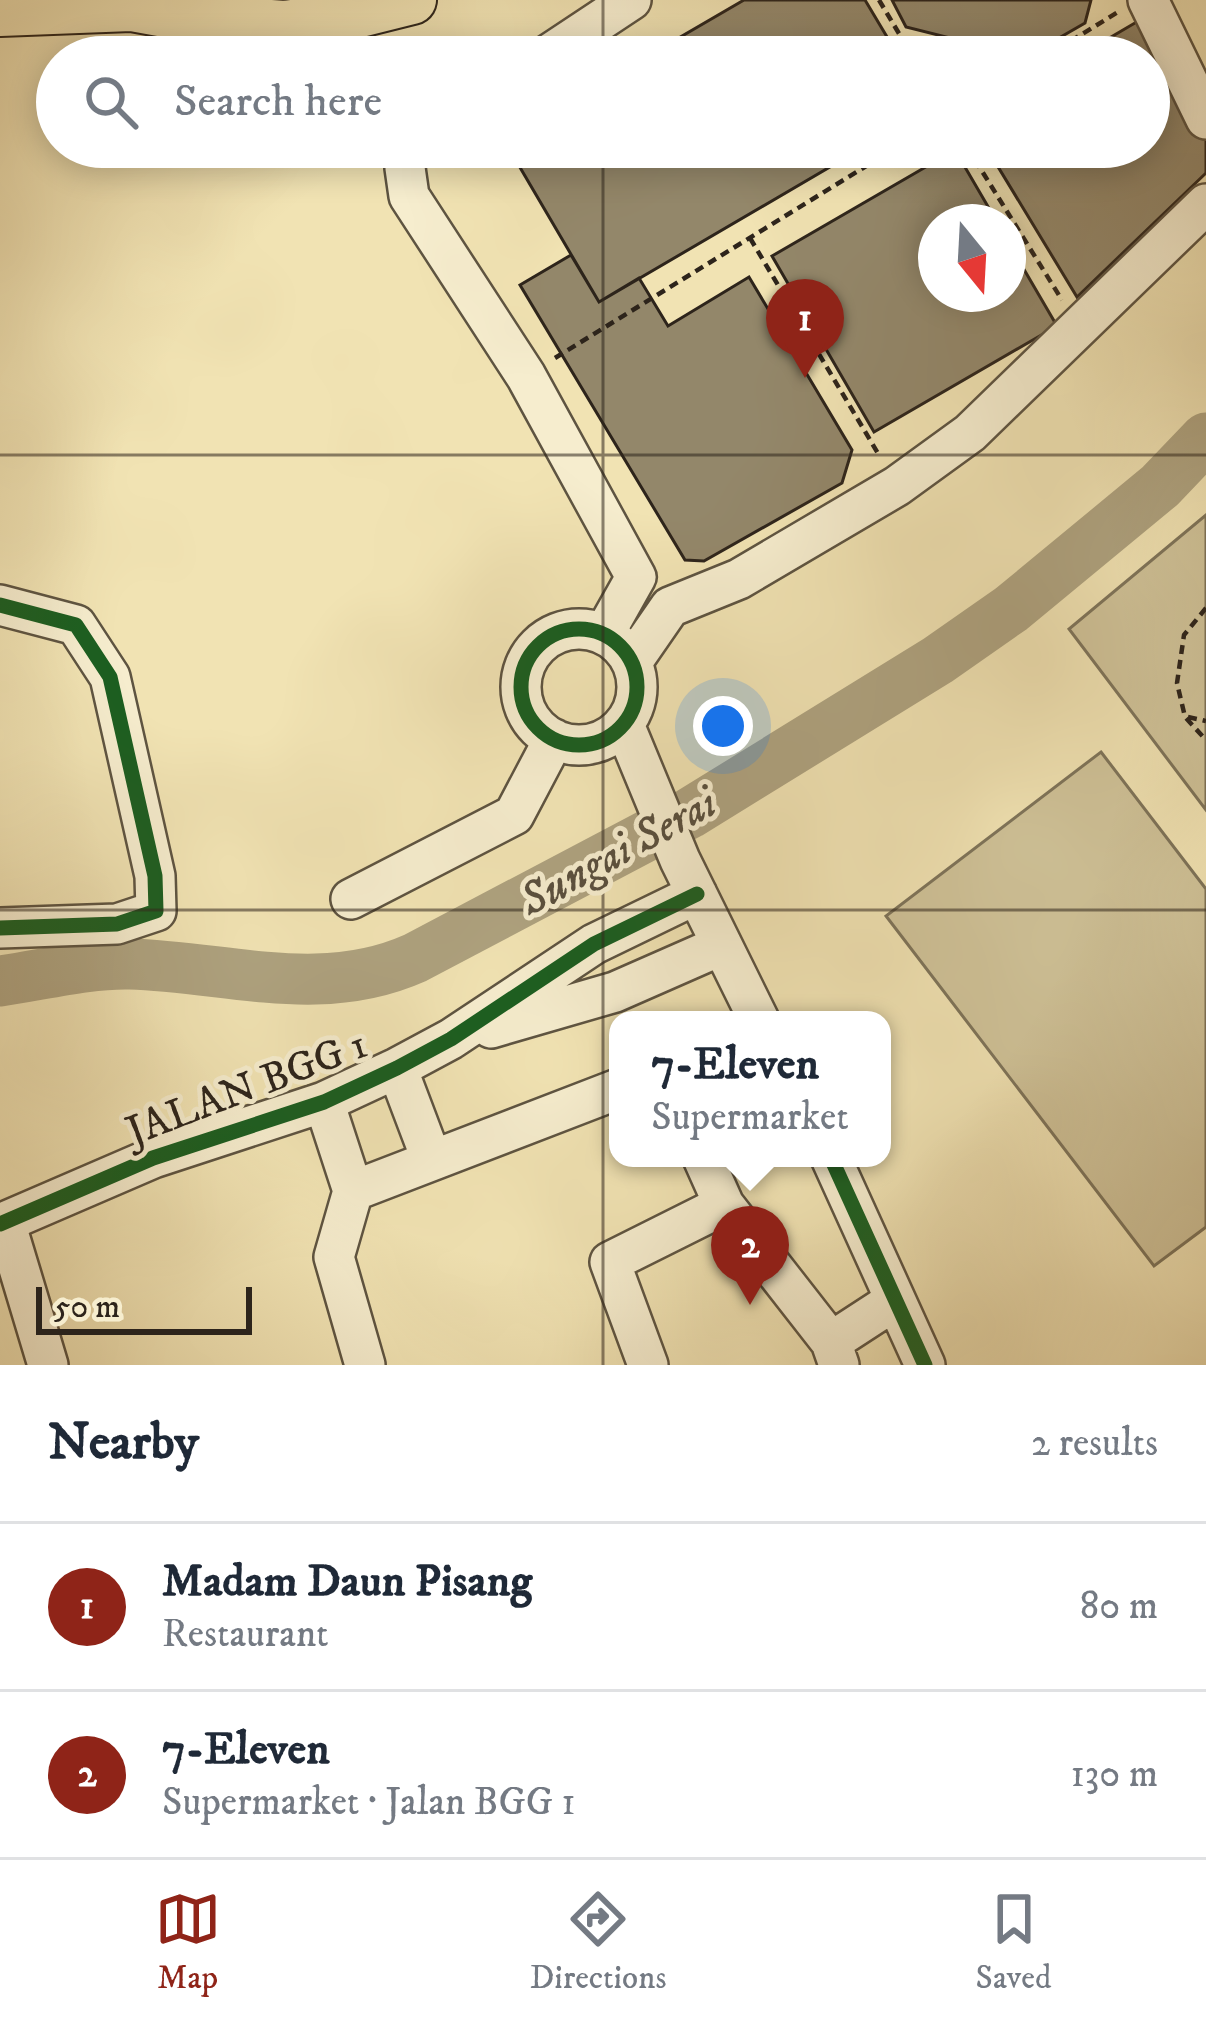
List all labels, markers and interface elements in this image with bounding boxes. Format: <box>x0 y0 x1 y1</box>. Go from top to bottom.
search box <box>36 36 1170 168</box>
icon: search <box>78 69 144 135</box>
text: Search here <box>174 74 382 130</box>
north arrow <box>918 204 1026 312</box>
pin: 1 <box>766 279 844 378</box>
your location <box>693 696 753 756</box>
water label: Sungai Serai <box>509 775 729 930</box>
popup <box>609 1011 891 1167</box>
street label: JALAN BGG 1 <box>116 1019 375 1160</box>
text: 7-Eleven <box>651 1037 819 1093</box>
text: Supermarket <box>651 1093 849 1142</box>
pin: 2 <box>711 1206 789 1305</box>
scale bar <box>36 1281 252 1334</box>
text: 50 m <box>54 1287 120 1328</box>
text: Nearby <box>48 1411 199 1475</box>
text: 2 results <box>1031 1419 1158 1468</box>
text: Madam Daun Pisang <box>162 1554 532 1610</box>
text: 1 <box>80 1582 94 1631</box>
text: 80 m <box>1080 1582 1158 1631</box>
text: Restaurant <box>162 1610 329 1659</box>
text: 7-Eleven <box>162 1722 330 1778</box>
text: 2 <box>77 1750 97 1799</box>
text: 130 m <box>1070 1750 1158 1799</box>
text: Supermarket · Jalan BGG 1 <box>162 1778 576 1827</box>
tab: Map <box>155 1886 221 1999</box>
tab: Directions <box>530 1886 666 1999</box>
tab: Saved <box>976 1886 1051 1999</box>

